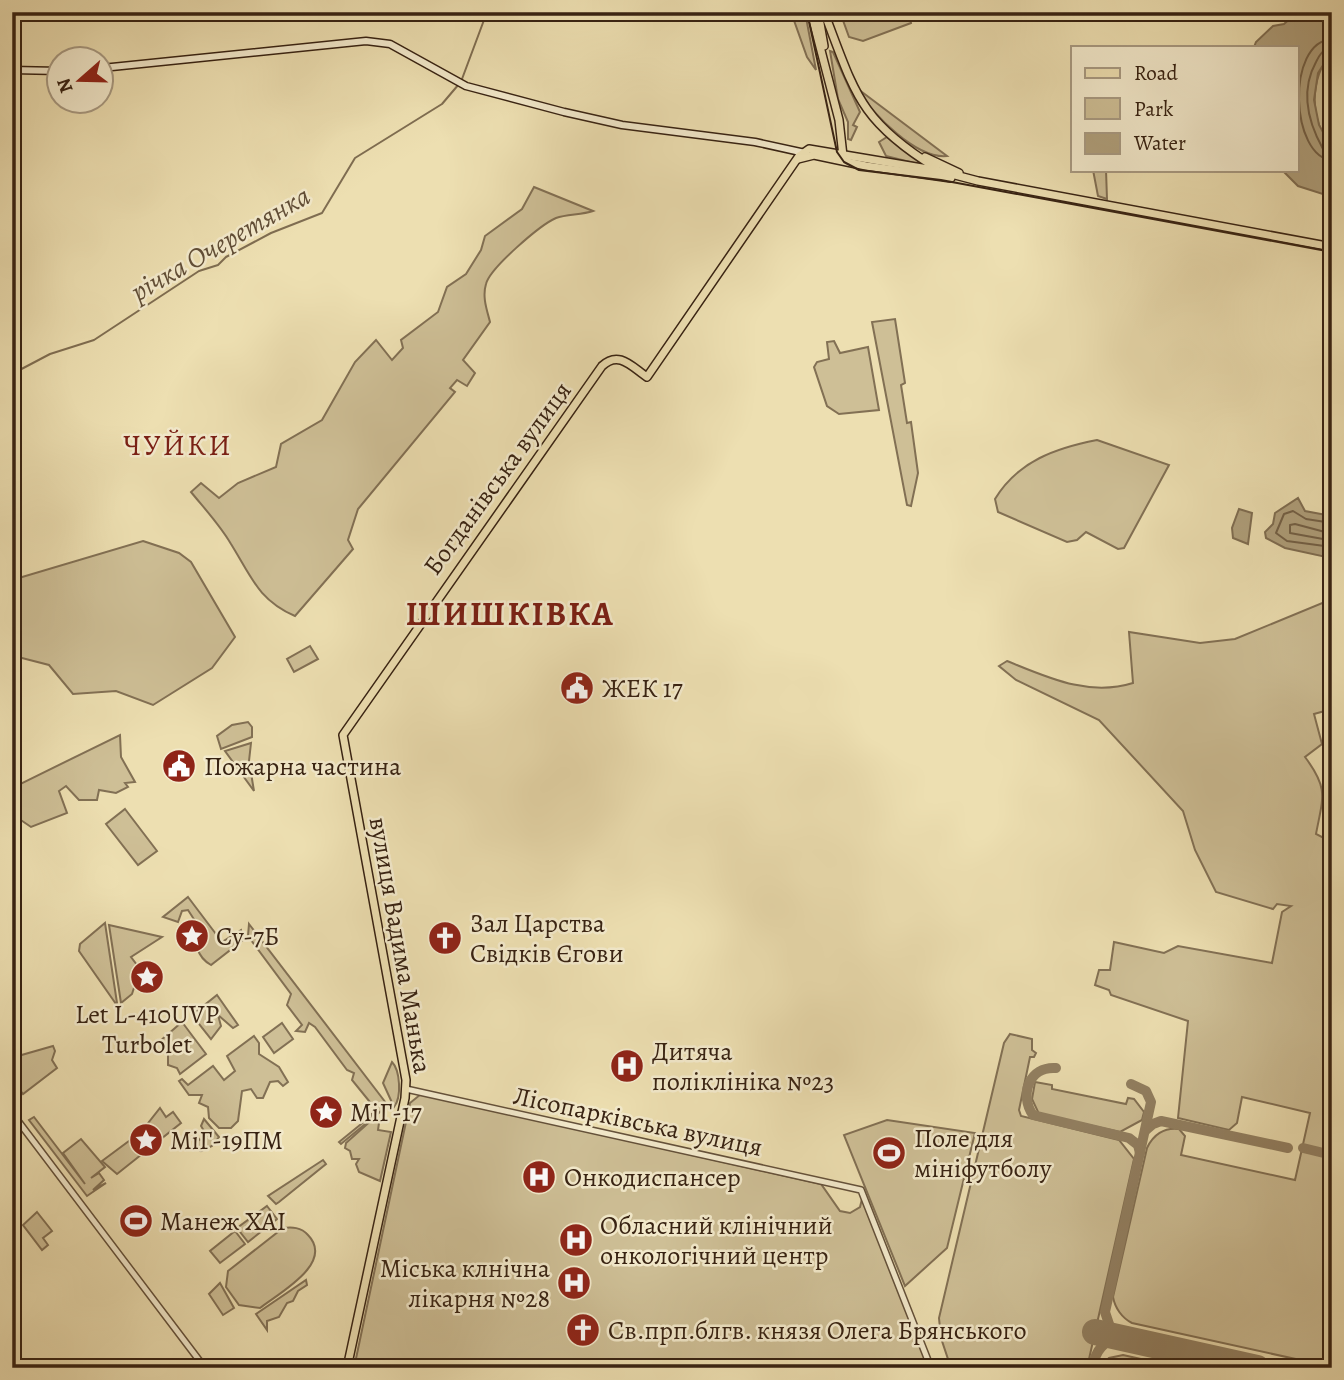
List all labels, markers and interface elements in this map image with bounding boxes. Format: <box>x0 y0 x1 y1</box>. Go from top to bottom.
north arrow <box>46 46 116 116</box>
legend <box>1071 46 1298 172</box>
text: Road <box>1134 59 1178 87</box>
text: N <box>50 74 80 96</box>
text: Park <box>1134 95 1174 123</box>
text: Water <box>1133 129 1186 157</box>
water label: річка Очеретянка <box>123 177 317 311</box>
street label: Богданівська вулиця <box>415 375 579 582</box>
district label: ЧУЙКИ <box>123 425 233 465</box>
district label: ШИШКІВКА <box>405 591 615 636</box>
public building icon: ЖЕК 17 <box>558 669 596 707</box>
place label: ЖЕК 17 <box>602 671 683 706</box>
public building icon: Пожарна частина <box>160 747 198 785</box>
place label: Пожарна частина <box>204 749 401 784</box>
street label: вулиця Вадима Манька <box>361 814 440 1076</box>
place label: Зал Царства Свідків Єгови <box>470 906 624 971</box>
place icon: Су-7Б <box>173 917 211 955</box>
place label: Су-7Б <box>216 919 279 954</box>
church icon: Зал Царства Свідків Єгови <box>426 919 464 957</box>
place icon: Let L-410UVP Turbolet <box>128 958 166 996</box>
place label: Let L-410UVP Turbolet <box>75 997 219 1062</box>
place label: Дитяча поліклініка №23 <box>652 1034 834 1099</box>
hospital icon: Дитяча поліклініка №23 <box>608 1047 646 1085</box>
street label: Лісопарківська вулиця <box>510 1078 766 1165</box>
place icon: МіГ-17 <box>307 1093 345 1131</box>
place label: МіГ-17 <box>350 1095 422 1130</box>
place icon: МіГ-19ПМ <box>127 1121 165 1159</box>
place label: Поле для мініфутболу <box>914 1121 1052 1186</box>
place label: МіГ-19ПМ <box>170 1123 283 1158</box>
sports icon: Поле для мініфутболу <box>870 1134 908 1172</box>
hospital icon: Онкодиспансер <box>520 1158 558 1196</box>
place label: Онкодиспансер <box>564 1160 741 1195</box>
sports icon: Манеж ХАІ <box>117 1202 155 1240</box>
place label: Манеж ХАІ <box>160 1204 286 1239</box>
place label: Обласний клінічний онкологічний центр <box>600 1208 833 1273</box>
hospital icon: Обласний клінічний онкологічний центр <box>557 1221 595 1259</box>
place label: Міська клнічна лікарня №28 <box>380 1251 550 1316</box>
hospital icon: Міська клнічна лікарня №28 <box>555 1264 593 1302</box>
church icon: Cв.прп.блгв. князя Олега Брянського <box>564 1311 602 1349</box>
place label: Cв.прп.блгв. князя Олега Брянського <box>608 1313 1027 1348</box>

